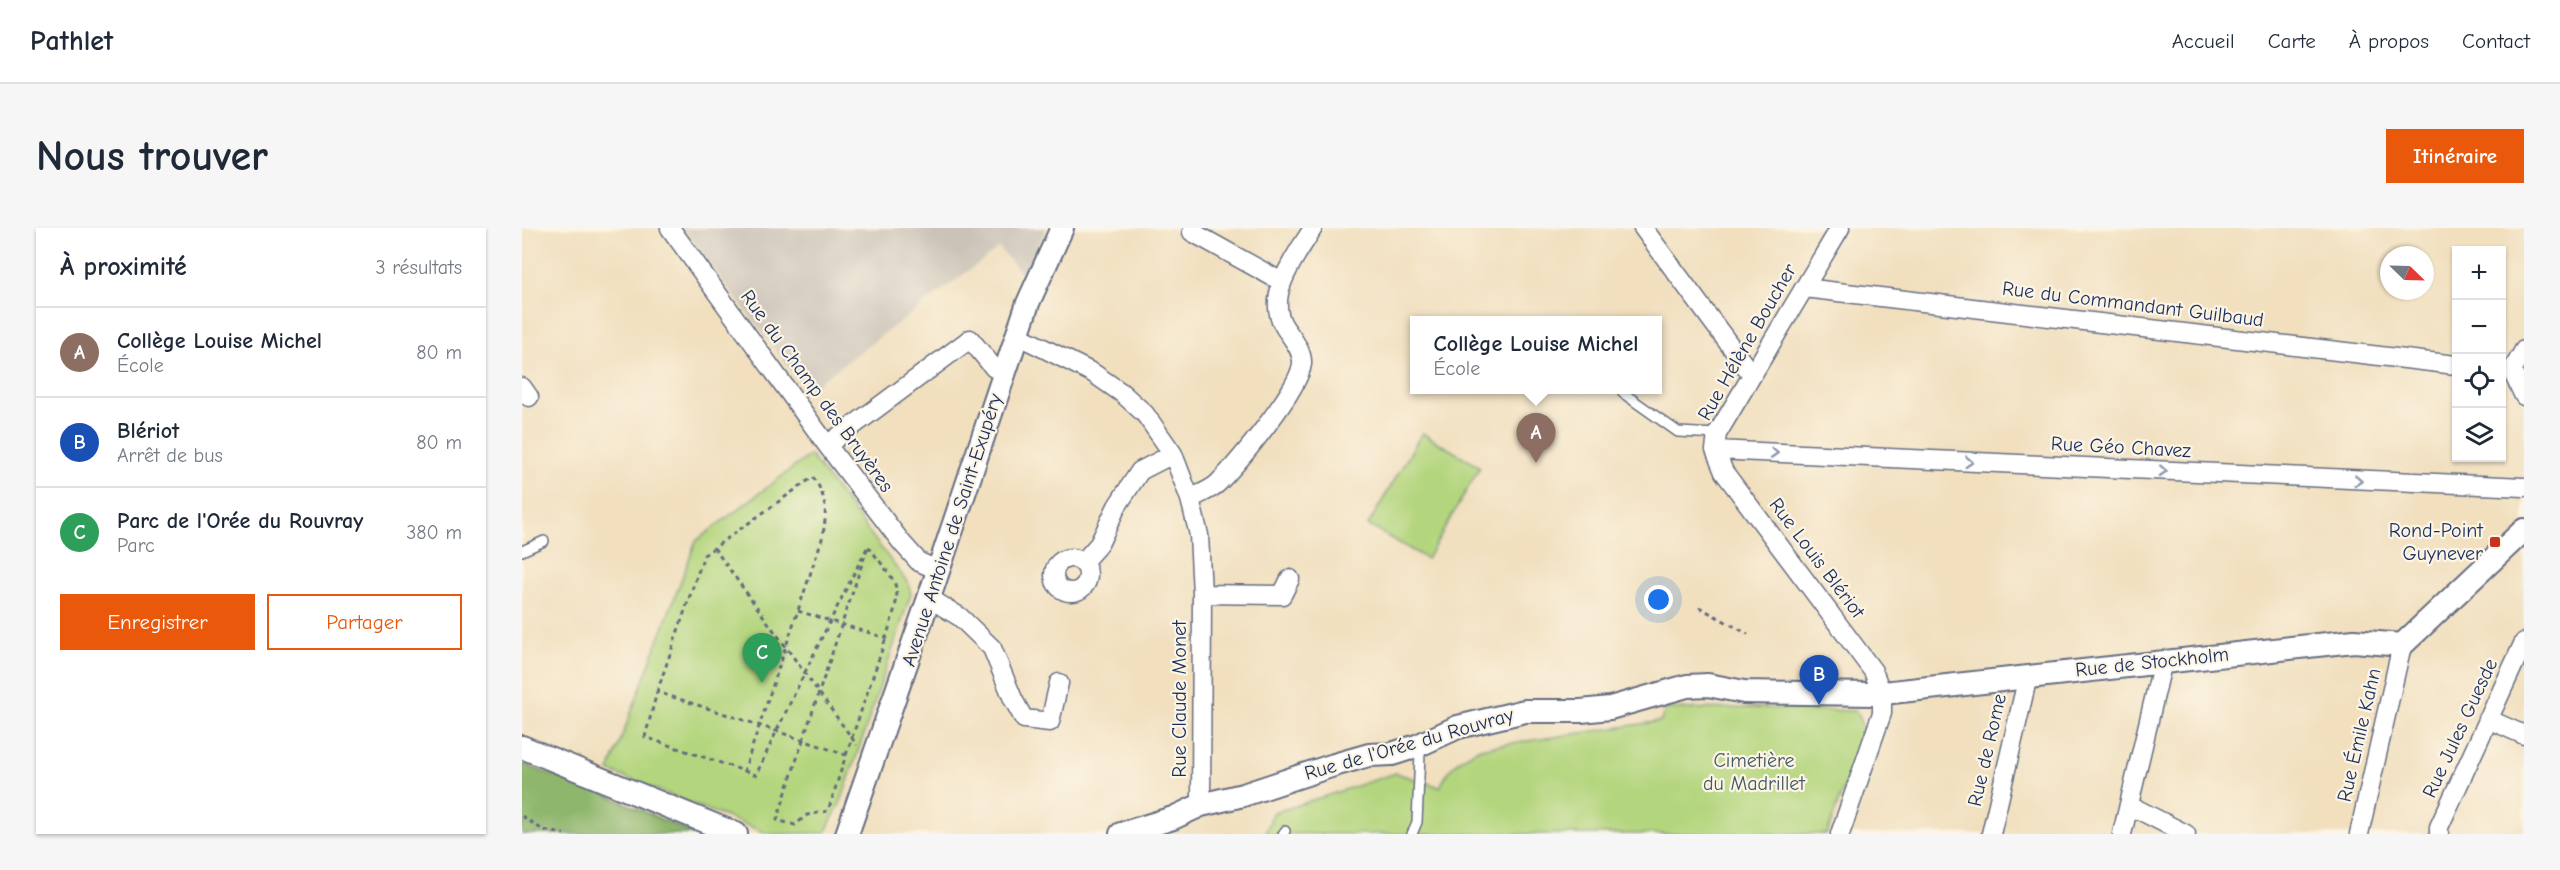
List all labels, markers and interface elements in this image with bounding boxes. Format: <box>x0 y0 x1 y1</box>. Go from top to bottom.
text: Pathlet <box>30 25 113 57</box>
text: Accueil <box>2172 29 2235 53</box>
text: Carte <box>2268 29 2316 53</box>
text: À propos <box>2349 29 2429 53</box>
text: Contact <box>2462 29 2530 53</box>
button: Itinéraire <box>2386 129 2524 183</box>
text: Nous trouver <box>36 132 268 181</box>
north arrow <box>2380 246 2434 300</box>
map controls <box>2452 246 2506 462</box>
button: + <box>2452 246 2506 300</box>
text: À proximité <box>60 252 187 282</box>
text: 3 résultats <box>375 256 462 279</box>
street label: Rue Hélène Boucher <box>1693 260 1801 424</box>
street label: Rue du Commandant Guilbaud <box>2001 277 2265 331</box>
street label: Rue du Champ des Bruyères <box>736 285 898 497</box>
button: − <box>2452 300 2506 354</box>
popup <box>1410 316 1662 394</box>
text: Collège Louise Michel <box>117 328 322 354</box>
text: Collège Louise Michel <box>1434 331 1638 357</box>
text: A <box>74 341 85 364</box>
text: 80 m <box>416 341 462 364</box>
text: École <box>117 354 164 377</box>
button: locate <box>2452 354 2506 408</box>
text: École <box>1434 357 1480 380</box>
street label: Avenue Antoine de Saint-Exupéry <box>897 391 1007 669</box>
button: layers <box>2452 408 2506 462</box>
pin: A <box>1516 414 1556 463</box>
text: Blériot <box>117 418 179 444</box>
text: B <box>73 431 86 454</box>
text: 80 m <box>416 431 462 454</box>
street label: Rue Géo Chavez <box>2050 432 2192 462</box>
text: Arrêt de bus <box>117 444 223 467</box>
one-way arrow <box>1769 446 1778 459</box>
one-way arrow <box>1964 455 1973 468</box>
one-way arrow <box>2159 465 2168 478</box>
one-way arrow <box>2354 474 2363 487</box>
street label: Rue Louis Blériot <box>1764 493 1870 624</box>
text: Parc de l'Orée du Rouvray <box>117 508 363 534</box>
place label: Rond-Point Guynever <box>2389 519 2484 565</box>
text: C <box>73 521 86 544</box>
text: 380 m <box>406 521 462 544</box>
text: Parc <box>117 534 155 557</box>
marker: Rond-Point Guynever <box>2488 535 2502 549</box>
your location <box>1644 585 1673 614</box>
button: Enregistrer <box>60 594 255 650</box>
button: Partager <box>267 594 462 650</box>
street label: Rue Claude Monet <box>1168 619 1191 778</box>
pin: C <box>742 634 782 683</box>
street label: Rue de Stockholm <box>2074 642 2230 682</box>
street label: Rue Jules Guesde <box>2418 655 2502 801</box>
pin: B <box>1800 656 1838 705</box>
street label: Rue Émile Kahn <box>2332 666 2386 804</box>
street label: Rue de Rome <box>1963 691 2011 809</box>
street label: Rue de l'Orée du Rouvray <box>1302 703 1516 785</box>
park label: Cimetière du Madrillet <box>1703 749 1806 795</box>

